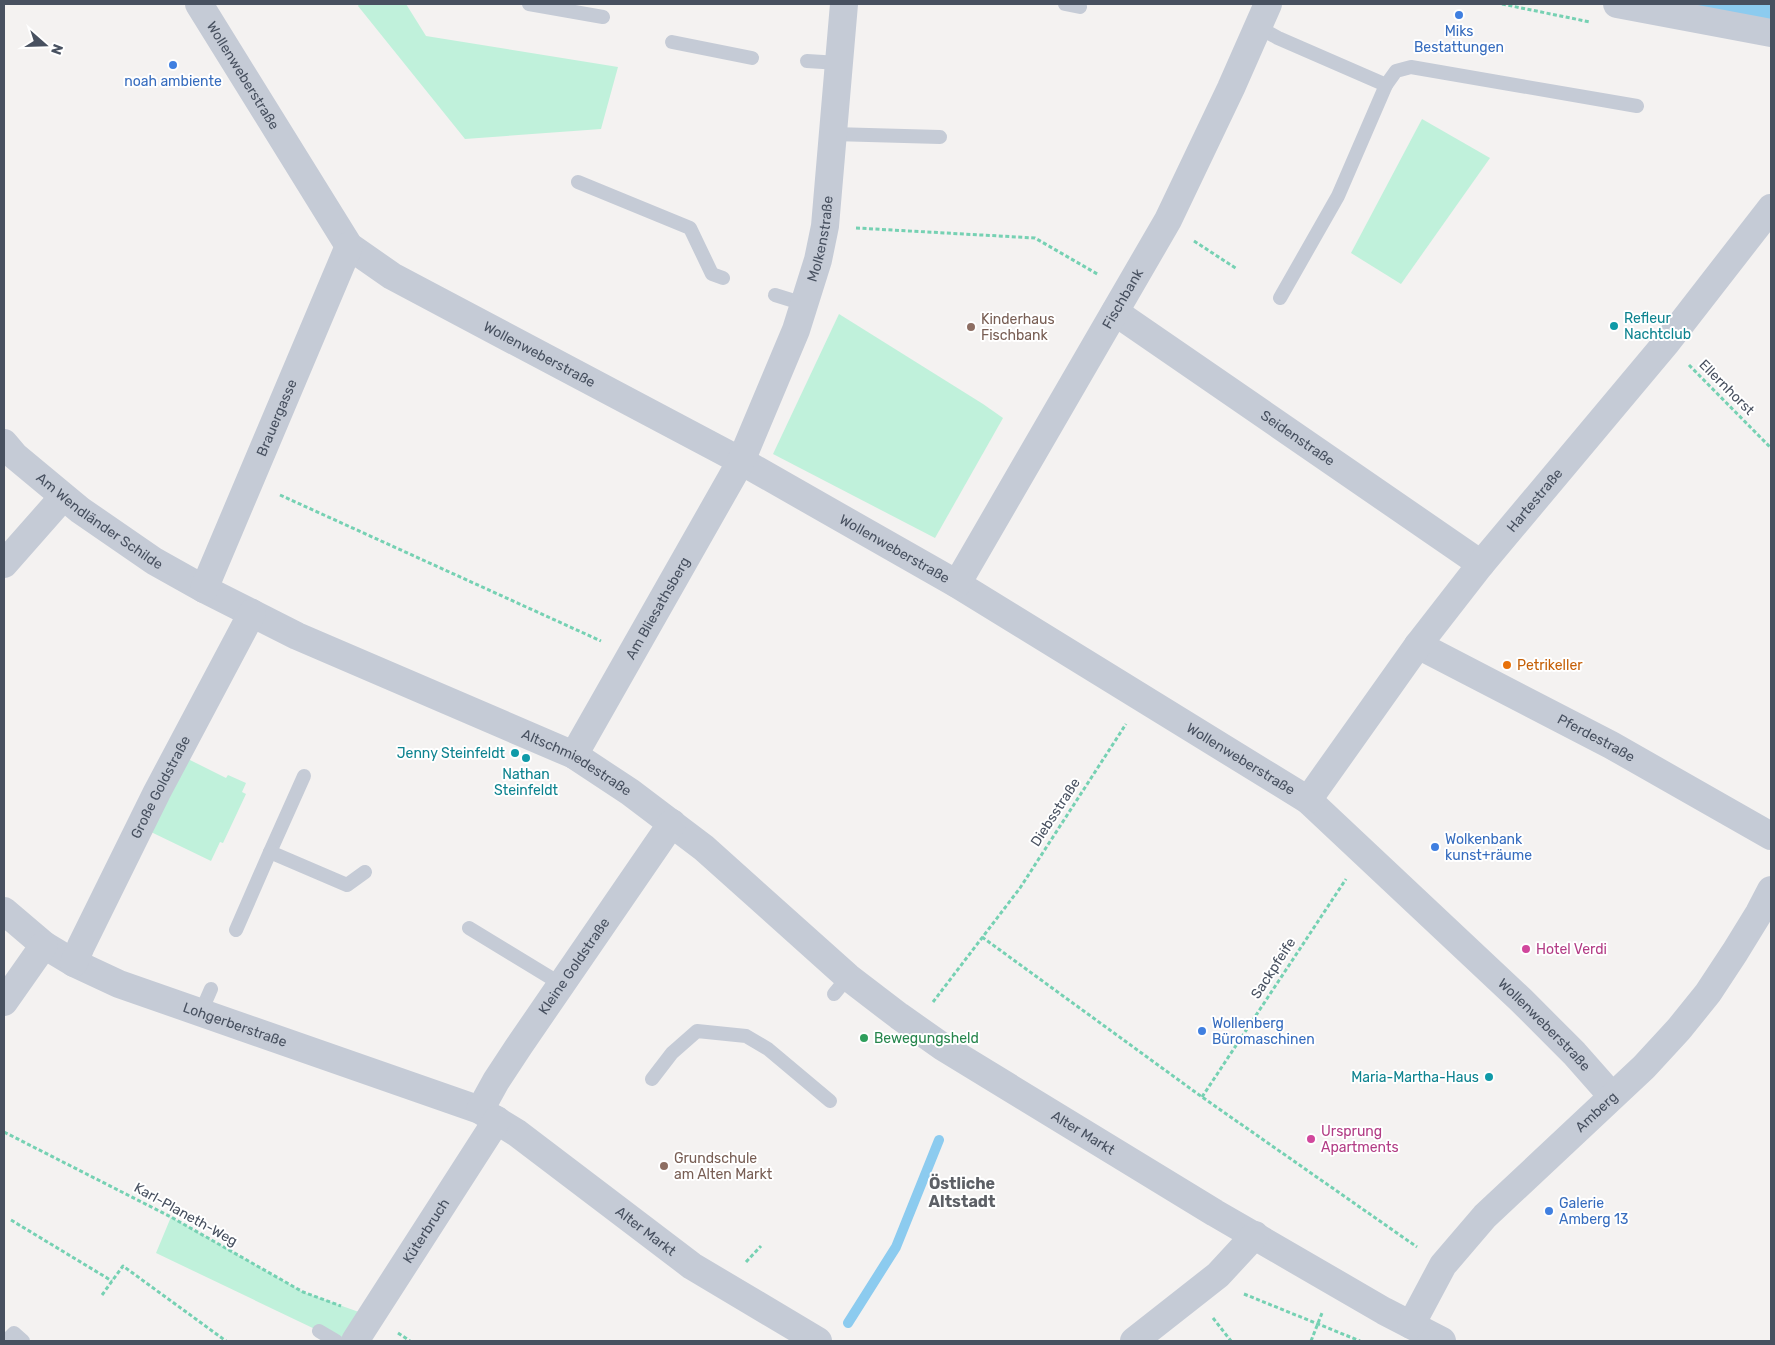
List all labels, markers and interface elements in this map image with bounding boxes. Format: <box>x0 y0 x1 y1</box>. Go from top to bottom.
marker: Miks Bestattungen <box>1453 9 1465 21</box>
street label: Wollenweberstraße <box>203 18 283 133</box>
north arrow <box>20 20 70 70</box>
place label: Miks Bestattungen <box>1414 23 1504 56</box>
text: N <box>47 42 66 57</box>
marker: noah ambiente <box>167 59 179 71</box>
place label: noah ambiente <box>124 73 222 90</box>
street label: Molkenstraße <box>804 195 837 284</box>
street label: Fischbank <box>1099 265 1147 332</box>
place label: Refleur Nachtclub <box>1624 310 1691 343</box>
place label: Kinderhaus Fischbank <box>981 311 1055 344</box>
street label: Wollenweberstraße <box>480 318 598 391</box>
marker: Refleur Nachtclub <box>1608 320 1620 332</box>
marker: Kinderhaus Fischbank <box>965 321 977 333</box>
street label: Ellernhorst <box>1695 356 1758 419</box>
street label: Brauergasse <box>253 377 301 459</box>
street label: Seidenstraße <box>1257 407 1338 470</box>
street label: Hartestraße <box>1503 465 1567 536</box>
street label: Am Wendländer Schilde <box>33 469 166 573</box>
street label: Wollenweberstraße <box>836 511 953 587</box>
street label: Am Bliesathsberg <box>622 554 694 662</box>
place label: Petrikeller <box>1517 657 1583 674</box>
marker: Petrikeller <box>1501 659 1513 671</box>
street label: Pferdestraße <box>1555 711 1638 766</box>
street label: Wollenweberstraße <box>1183 719 1298 799</box>
street label: Altschmiedestraße <box>519 726 635 800</box>
street label: Große Goldstraße <box>127 733 194 842</box>
place label: Jenny Steinfeldt <box>397 745 506 762</box>
marker: Jenny Steinfeldt <box>509 747 521 759</box>
marker: Nathan Steinfeldt <box>520 752 532 764</box>
place label: Nathan Steinfeldt <box>494 766 559 799</box>
street label: Diebsstraße <box>1027 775 1084 850</box>
place label: Wolkenbank kunst+räume <box>1445 831 1532 864</box>
marker: Wolkenbank kunst+räume <box>1429 841 1441 853</box>
street label: Kleine Goldstraße <box>535 914 614 1018</box>
street label: Sackpfeife <box>1247 934 1299 1002</box>
place label: Hotel Verdi <box>1536 941 1607 958</box>
marker: Hotel Verdi <box>1520 943 1532 955</box>
street label: Wollenweberstraße <box>1494 975 1594 1075</box>
street label: Lohgerberstraße <box>181 999 289 1051</box>
place label: Wollenberg Büromaschinen <box>1212 1015 1315 1048</box>
marker: Wollenberg Büromaschinen <box>1196 1025 1208 1037</box>
place label: Bewegungsheld <box>874 1030 979 1047</box>
marker: Bewegungsheld <box>858 1032 870 1044</box>
place label: Maria-Martha-Haus <box>1351 1069 1479 1086</box>
marker: Maria-Martha-Haus <box>1483 1071 1495 1083</box>
street label: Amberg <box>1572 1088 1621 1136</box>
street label: Alter Markt <box>1048 1107 1118 1159</box>
place label: Ursprung Apartments <box>1321 1123 1399 1156</box>
marker: Ursprung Apartments <box>1305 1133 1317 1145</box>
place label: Grundschule am Alten Markt <box>674 1150 773 1183</box>
marker: Grundschule am Alten Markt <box>658 1160 670 1172</box>
district label: Östliche Altstadt <box>929 1173 996 1211</box>
street label: Karl-Planeth-Weg <box>131 1179 240 1250</box>
place label: Galerie Amberg 13 <box>1559 1195 1628 1228</box>
street label: Küterbruch <box>399 1196 453 1267</box>
street label: Alter Markt <box>612 1203 680 1260</box>
marker: Galerie Amberg 13 <box>1543 1205 1555 1217</box>

